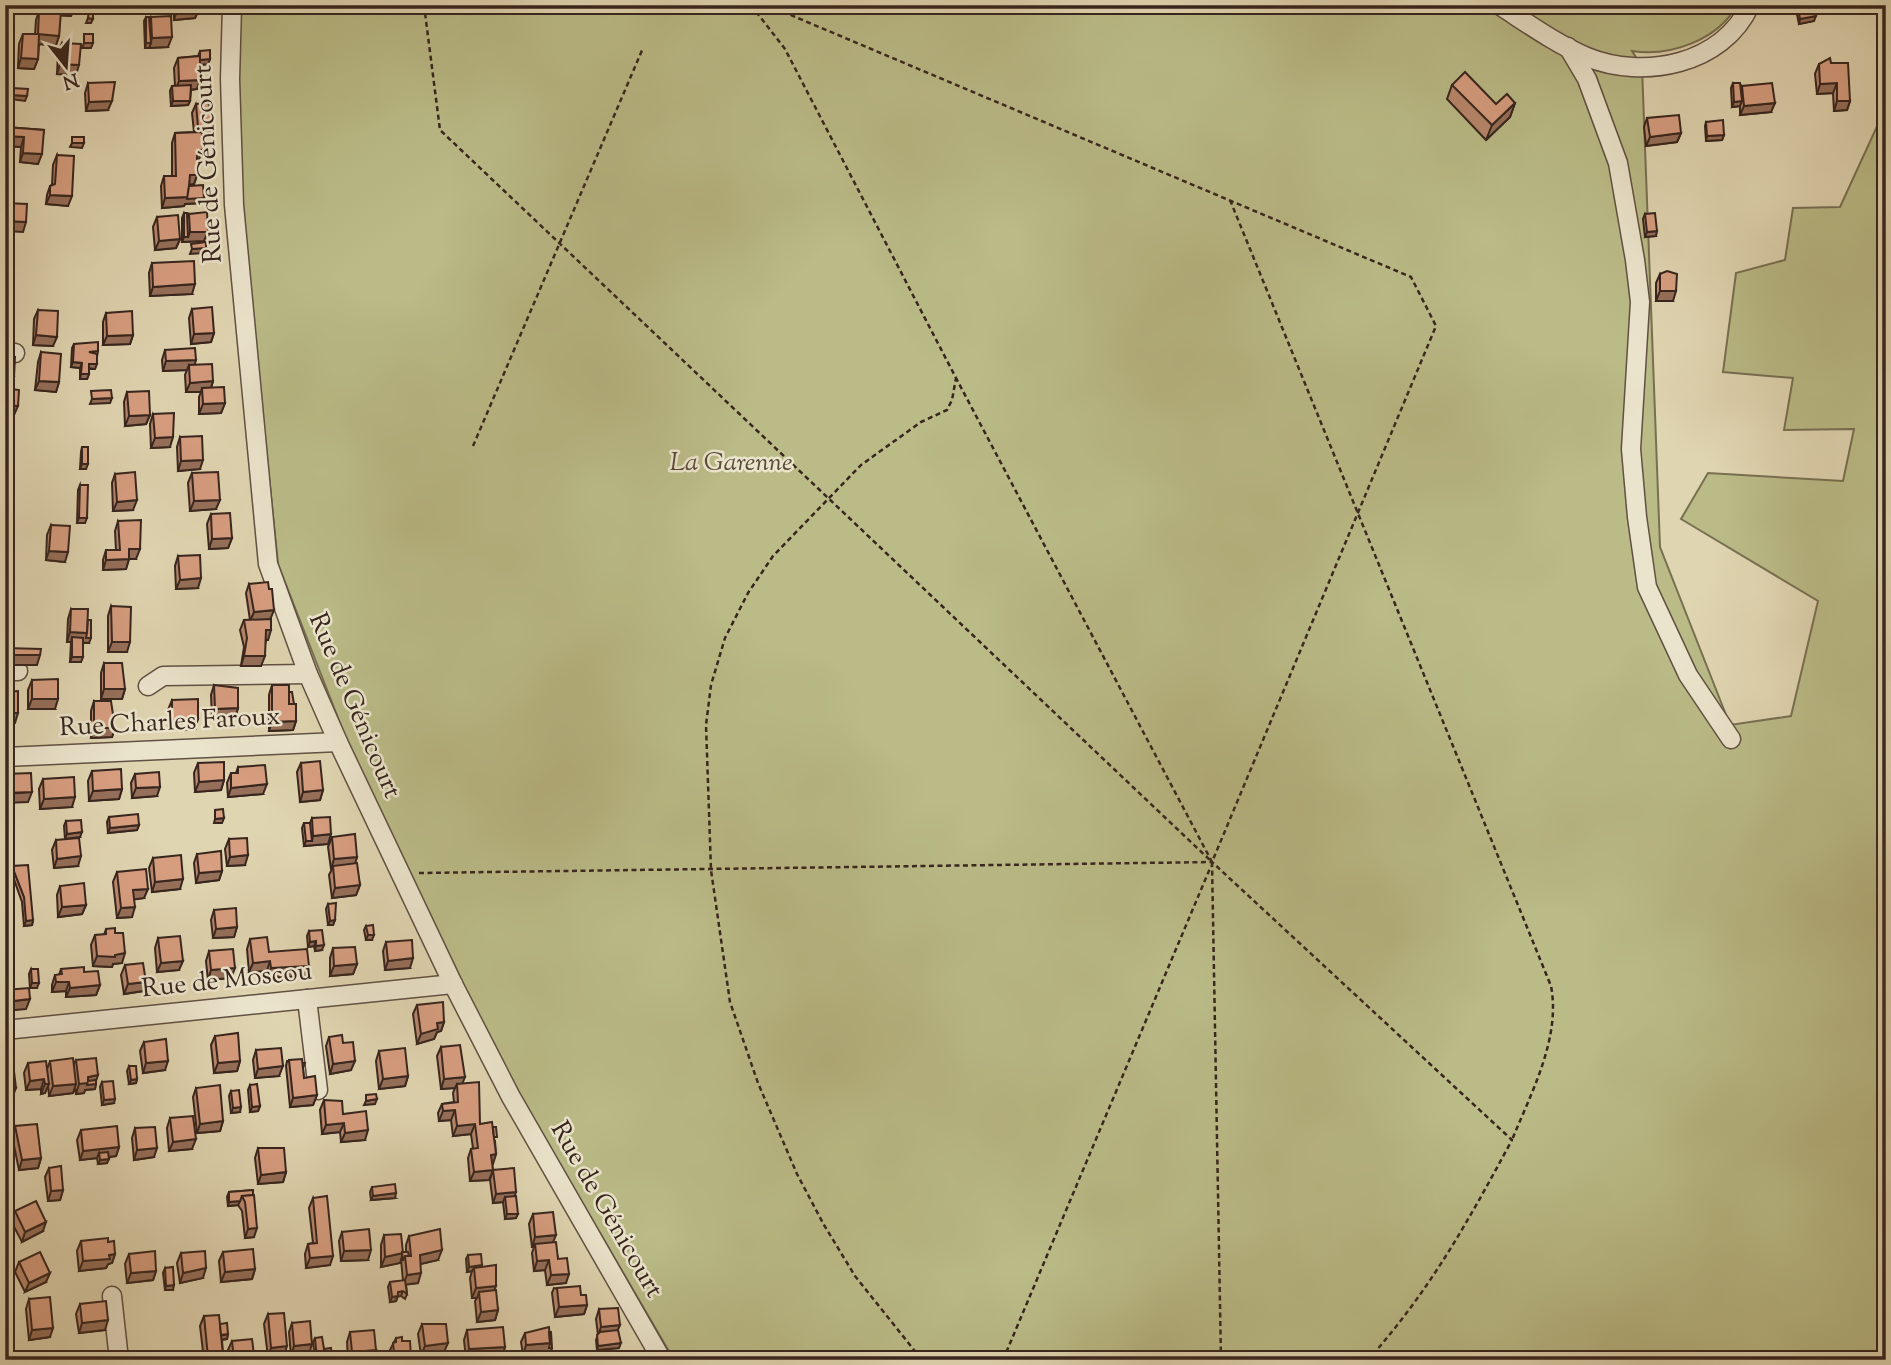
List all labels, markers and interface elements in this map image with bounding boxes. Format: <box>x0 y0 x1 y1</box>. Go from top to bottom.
north arrow <box>32 32 102 102</box>
street label: Rue de Génicourt <box>185 64 233 264</box>
text: N <box>59 65 81 95</box>
park label: La Garenne <box>669 445 793 482</box>
street label: Rue de Génicourt <box>298 608 410 805</box>
street label: Rue Charles Faroux <box>58 699 282 747</box>
street label: Rue de Moscou <box>140 954 314 1008</box>
street label: Rue de Génicourt <box>540 1115 672 1305</box>

